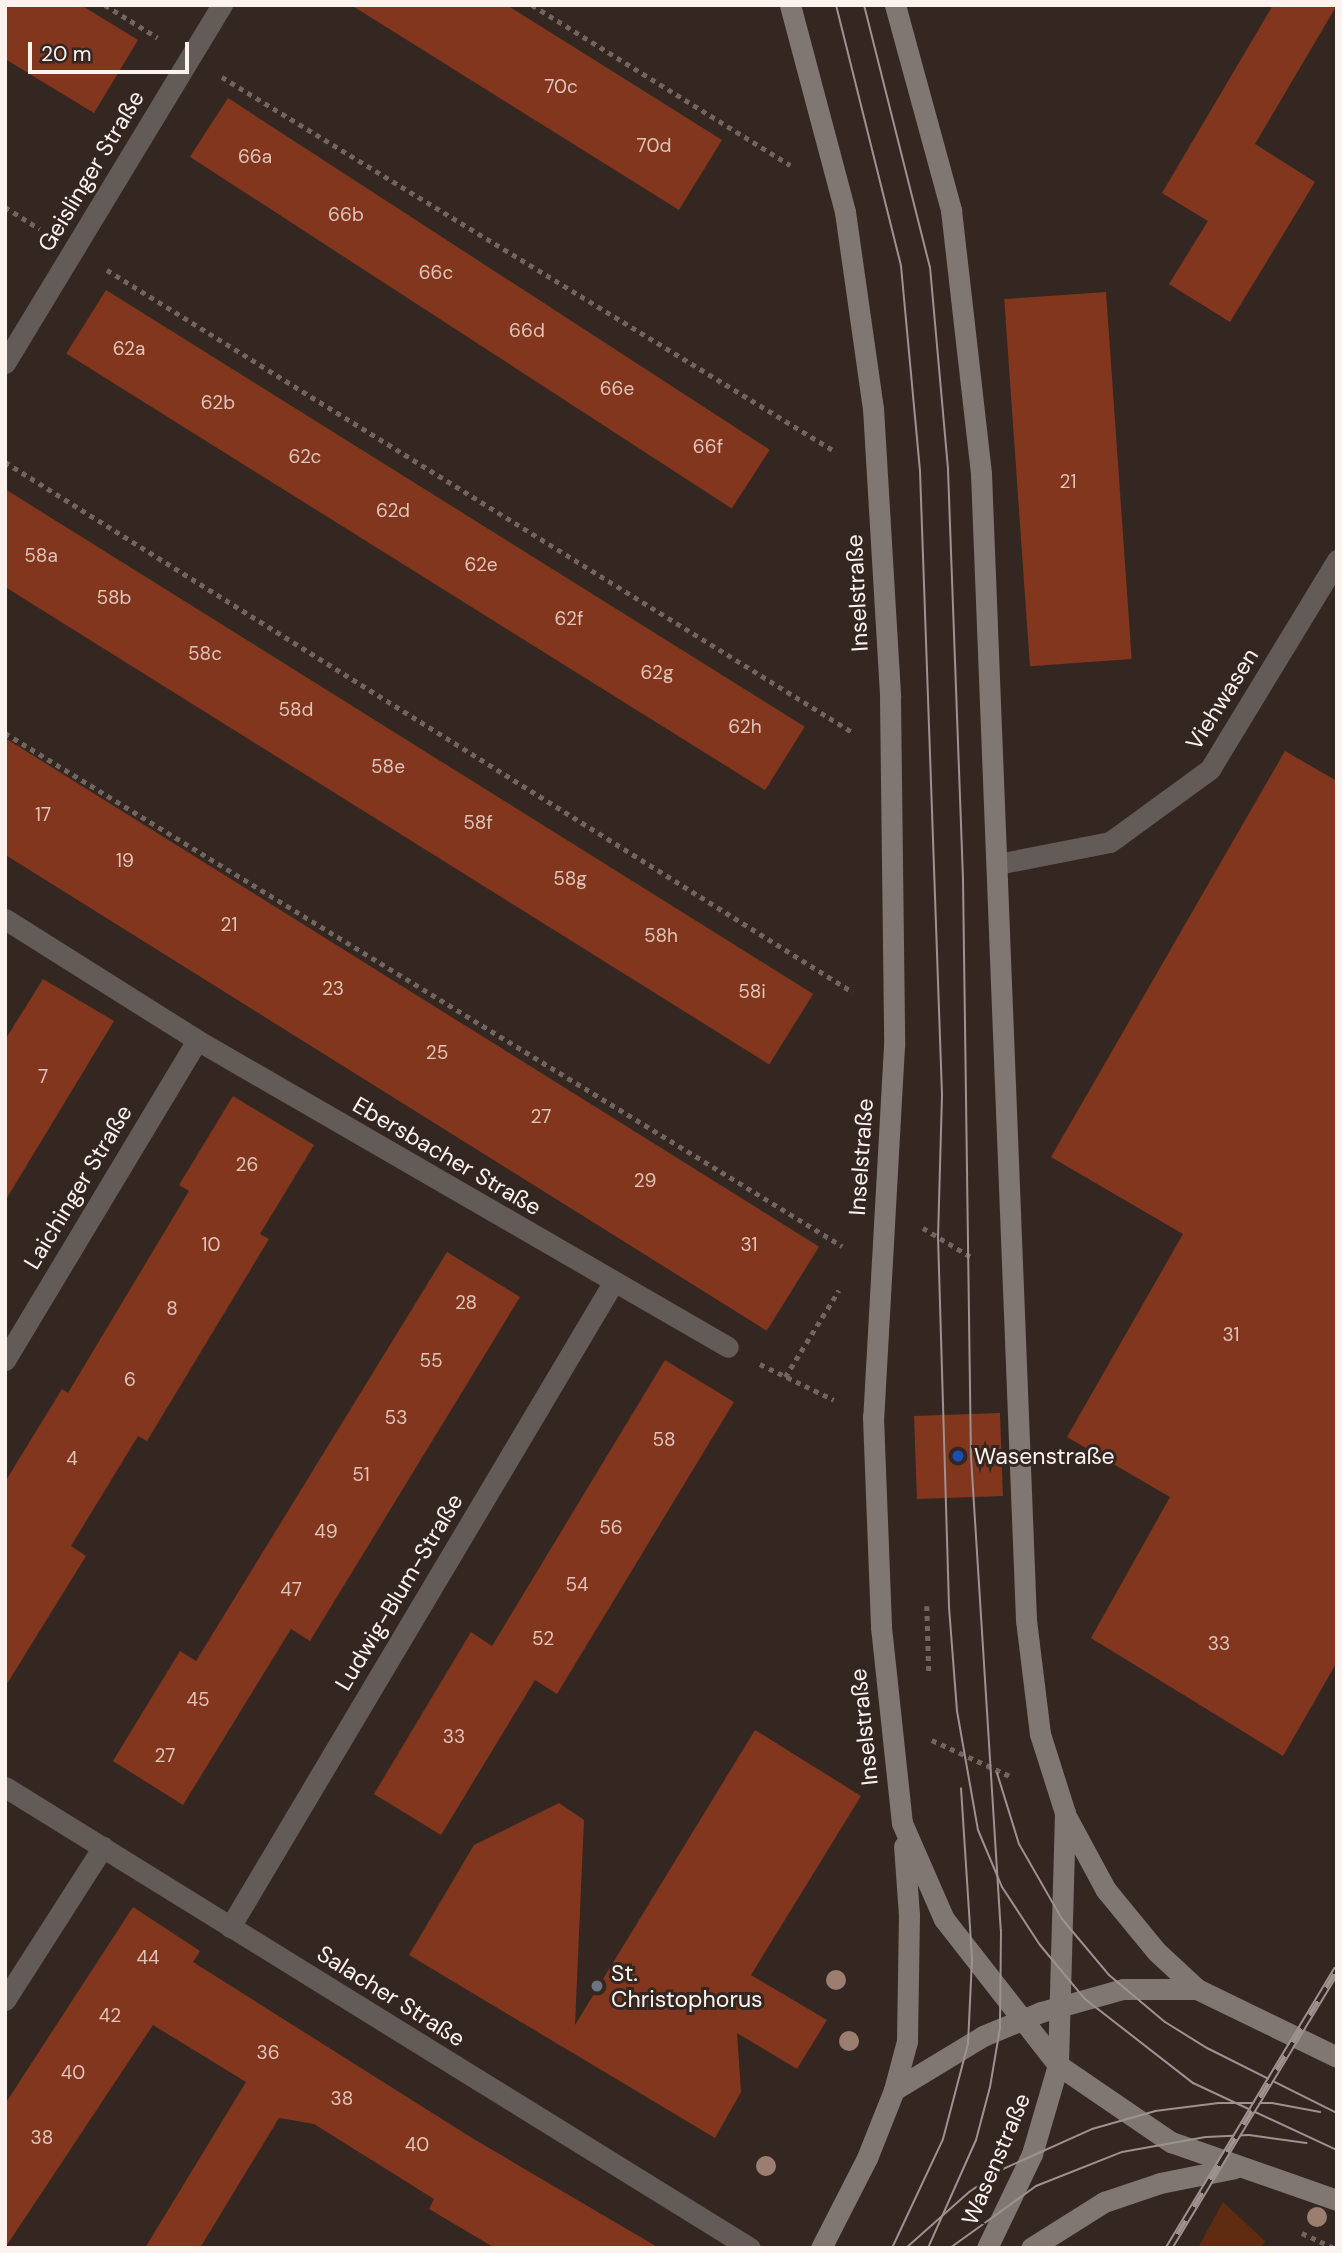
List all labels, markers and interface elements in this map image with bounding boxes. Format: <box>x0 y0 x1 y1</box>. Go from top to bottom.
scale bar <box>32 28 192 72</box>
text: 20 m <box>41 40 92 68</box>
house number: 70c <box>544 76 578 98</box>
street label: Geislinger Straße <box>32 86 150 256</box>
house number: 70d <box>637 135 671 157</box>
house number: 66a <box>238 146 272 168</box>
house number: 66b <box>328 204 364 226</box>
house number: 66c <box>419 262 453 284</box>
house number: 66d <box>509 320 545 342</box>
house number: 62a <box>113 338 145 360</box>
house number: 66e <box>600 378 634 400</box>
house number: 62b <box>201 392 235 414</box>
house number: 66f <box>693 436 723 458</box>
house number: 62c <box>289 446 321 468</box>
house number: 21 <box>1060 471 1076 493</box>
house number: 62d <box>376 500 410 522</box>
street label: Inselstraße <box>840 534 874 652</box>
house number: 58a <box>24 545 58 567</box>
house number: 62e <box>465 554 497 576</box>
house number: 58b <box>96 587 132 609</box>
house number: 62f <box>555 608 583 630</box>
house number: 58c <box>188 643 222 665</box>
street label: Viehwasen <box>1180 643 1264 755</box>
house number: 62g <box>641 662 673 684</box>
house number: 58d <box>278 699 314 721</box>
house number: 62h <box>728 716 762 738</box>
house number: 58e <box>371 756 405 778</box>
house number: 17 <box>35 804 51 826</box>
house number: 58f <box>463 812 493 834</box>
house number: 19 <box>116 850 134 872</box>
house number: 58g <box>553 868 587 890</box>
house number: 21 <box>221 914 237 936</box>
house number: 58h <box>644 925 678 947</box>
house number: 23 <box>322 978 344 1000</box>
house number: 58i <box>738 981 766 1003</box>
house number: 25 <box>426 1042 448 1064</box>
house number: 7 <box>38 1066 48 1088</box>
street label: Ebersbacher Straße <box>348 1091 546 1221</box>
street label: Inselstraße <box>843 1098 879 1216</box>
street label: Laichinger Straße <box>18 1100 138 1274</box>
house number: 27 <box>531 1106 551 1128</box>
house number: 26 <box>236 1154 258 1176</box>
house number: 29 <box>634 1170 656 1192</box>
house number: 10 <box>202 1234 220 1256</box>
house number: 31 <box>741 1234 757 1256</box>
house number: 28 <box>455 1292 477 1314</box>
house number: 8 <box>166 1298 178 1320</box>
house number: 31 <box>1223 1324 1239 1346</box>
house number: 55 <box>419 1350 443 1372</box>
house number: 6 <box>124 1369 136 1391</box>
house number: 53 <box>385 1407 407 1429</box>
house number: 58 <box>652 1429 676 1451</box>
place label: Wasenstraße <box>974 1442 1114 1470</box>
marker: Wasenstraße <box>948 1446 968 1466</box>
house number: 4 <box>66 1448 78 1470</box>
house number: 51 <box>352 1464 370 1486</box>
street label: Ludwig-Blum-Straße <box>329 1489 469 1695</box>
house number: 56 <box>599 1517 623 1539</box>
house number: 49 <box>314 1521 338 1543</box>
house number: 54 <box>565 1574 589 1596</box>
house number: 47 <box>280 1579 302 1601</box>
house number: 52 <box>532 1628 554 1650</box>
house number: 33 <box>1208 1633 1230 1655</box>
street label: Inselstraße <box>844 1667 884 1787</box>
house number: 45 <box>186 1689 210 1711</box>
house number: 33 <box>443 1726 465 1748</box>
house number: 27 <box>155 1745 175 1767</box>
street label: Salacher Straße <box>312 1940 470 2052</box>
house number: 44 <box>136 1947 160 1969</box>
place label: St. Christophorus <box>611 1959 763 2013</box>
marker: St. Christophorus <box>589 1978 605 1994</box>
house number: 42 <box>99 2005 121 2027</box>
house number: 36 <box>256 2042 280 2064</box>
house number: 40 <box>61 2062 85 2084</box>
house number: 38 <box>331 2088 353 2110</box>
street label: Wasenstraße <box>956 2089 1036 2229</box>
house number: 38 <box>31 2127 53 2149</box>
house number: 40 <box>405 2134 429 2156</box>

